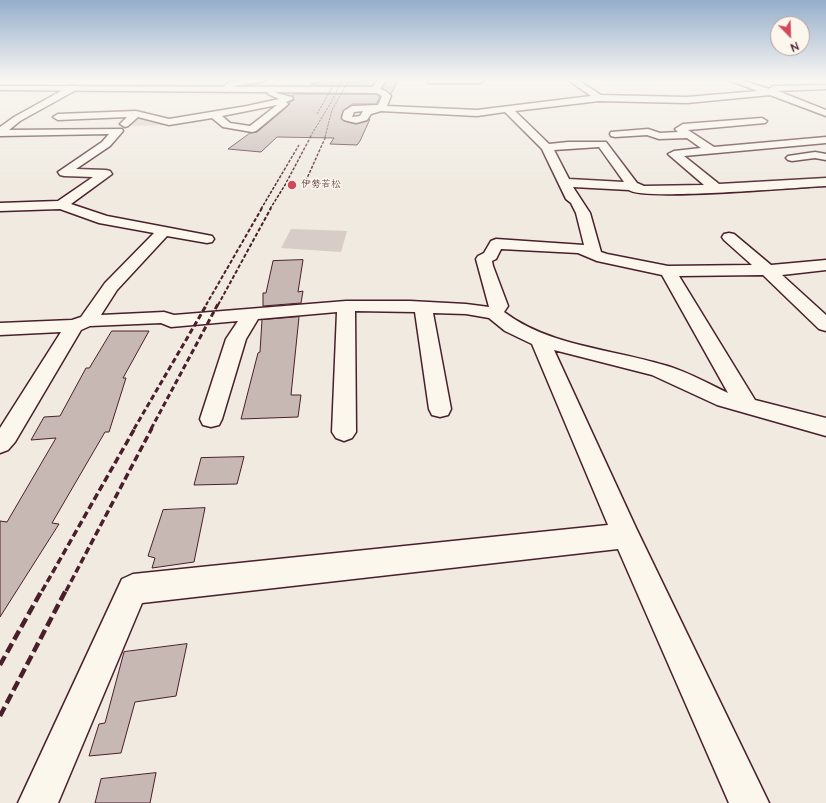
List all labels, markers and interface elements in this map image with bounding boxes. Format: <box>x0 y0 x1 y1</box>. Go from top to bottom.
north arrow <box>770 16 810 56</box>
text: N <box>788 38 801 55</box>
marker: 伊勢若松 <box>286 179 298 191</box>
place label: 伊勢若松 <box>301 179 341 191</box>

